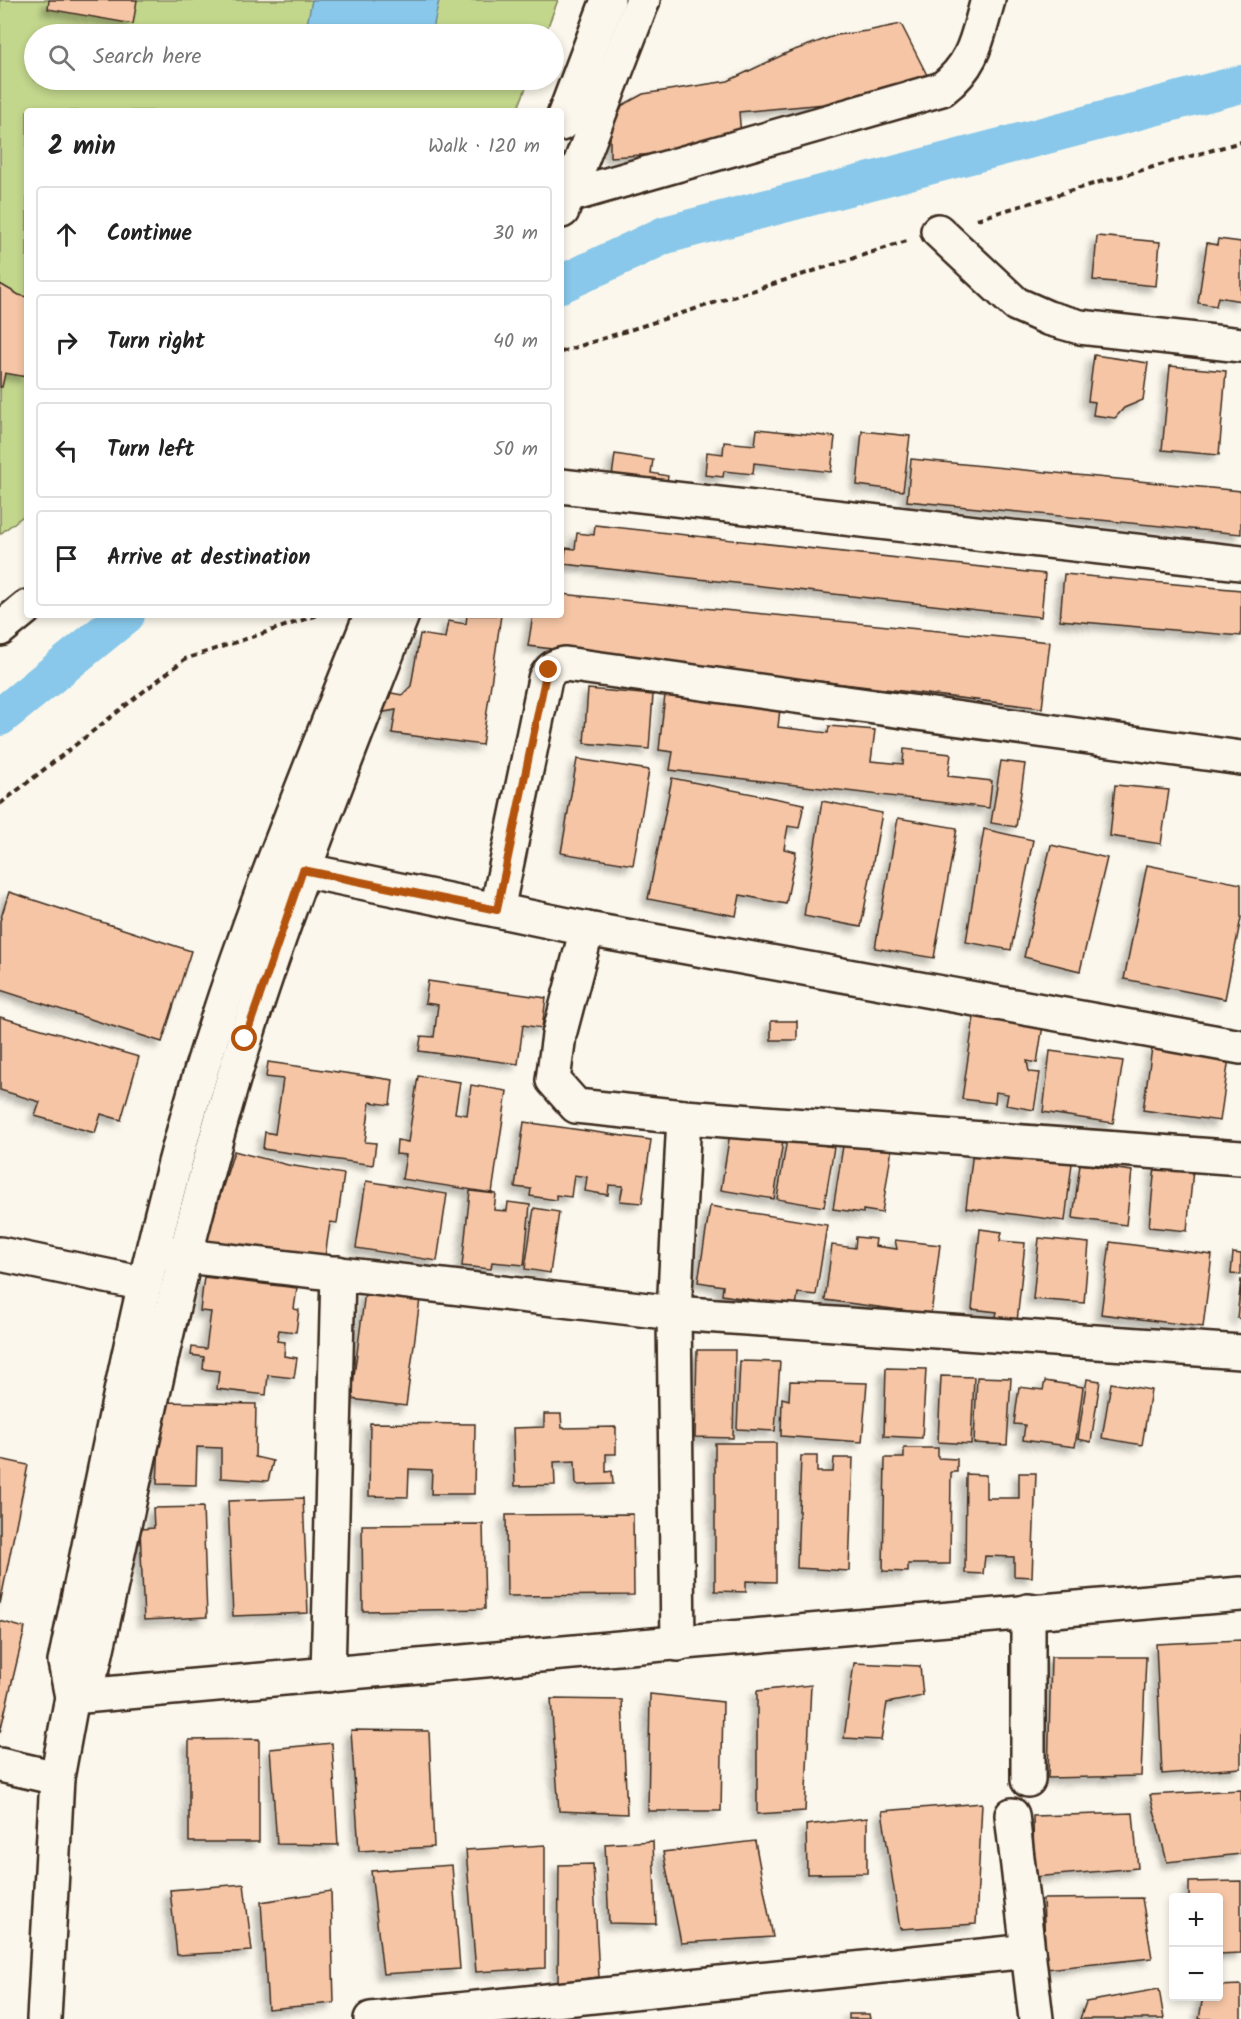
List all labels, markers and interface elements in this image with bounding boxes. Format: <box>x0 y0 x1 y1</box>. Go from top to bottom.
search box <box>24 24 564 90</box>
text: Search here <box>93 40 201 75</box>
icon: search <box>45 41 78 74</box>
text: 2 min <box>48 126 116 168</box>
text: Walk · 120 m <box>428 131 540 163</box>
text: Continue <box>107 217 192 252</box>
icon: ahead <box>50 218 83 251</box>
text: 30 m <box>493 218 538 250</box>
text: Turn right <box>107 325 205 360</box>
icon: right <box>50 326 83 359</box>
text: 40 m <box>493 326 538 358</box>
text: Turn left <box>107 433 194 468</box>
icon: left <box>50 434 83 467</box>
text: 50 m <box>493 434 538 466</box>
text: Arrive at destination <box>107 541 310 576</box>
icon: arrive <box>50 542 83 575</box>
route end <box>535 656 561 682</box>
route start <box>231 1025 257 1051</box>
map controls <box>1169 1893 1223 2001</box>
button: + <box>1169 1893 1223 1947</box>
button: − <box>1169 1947 1223 2001</box>

